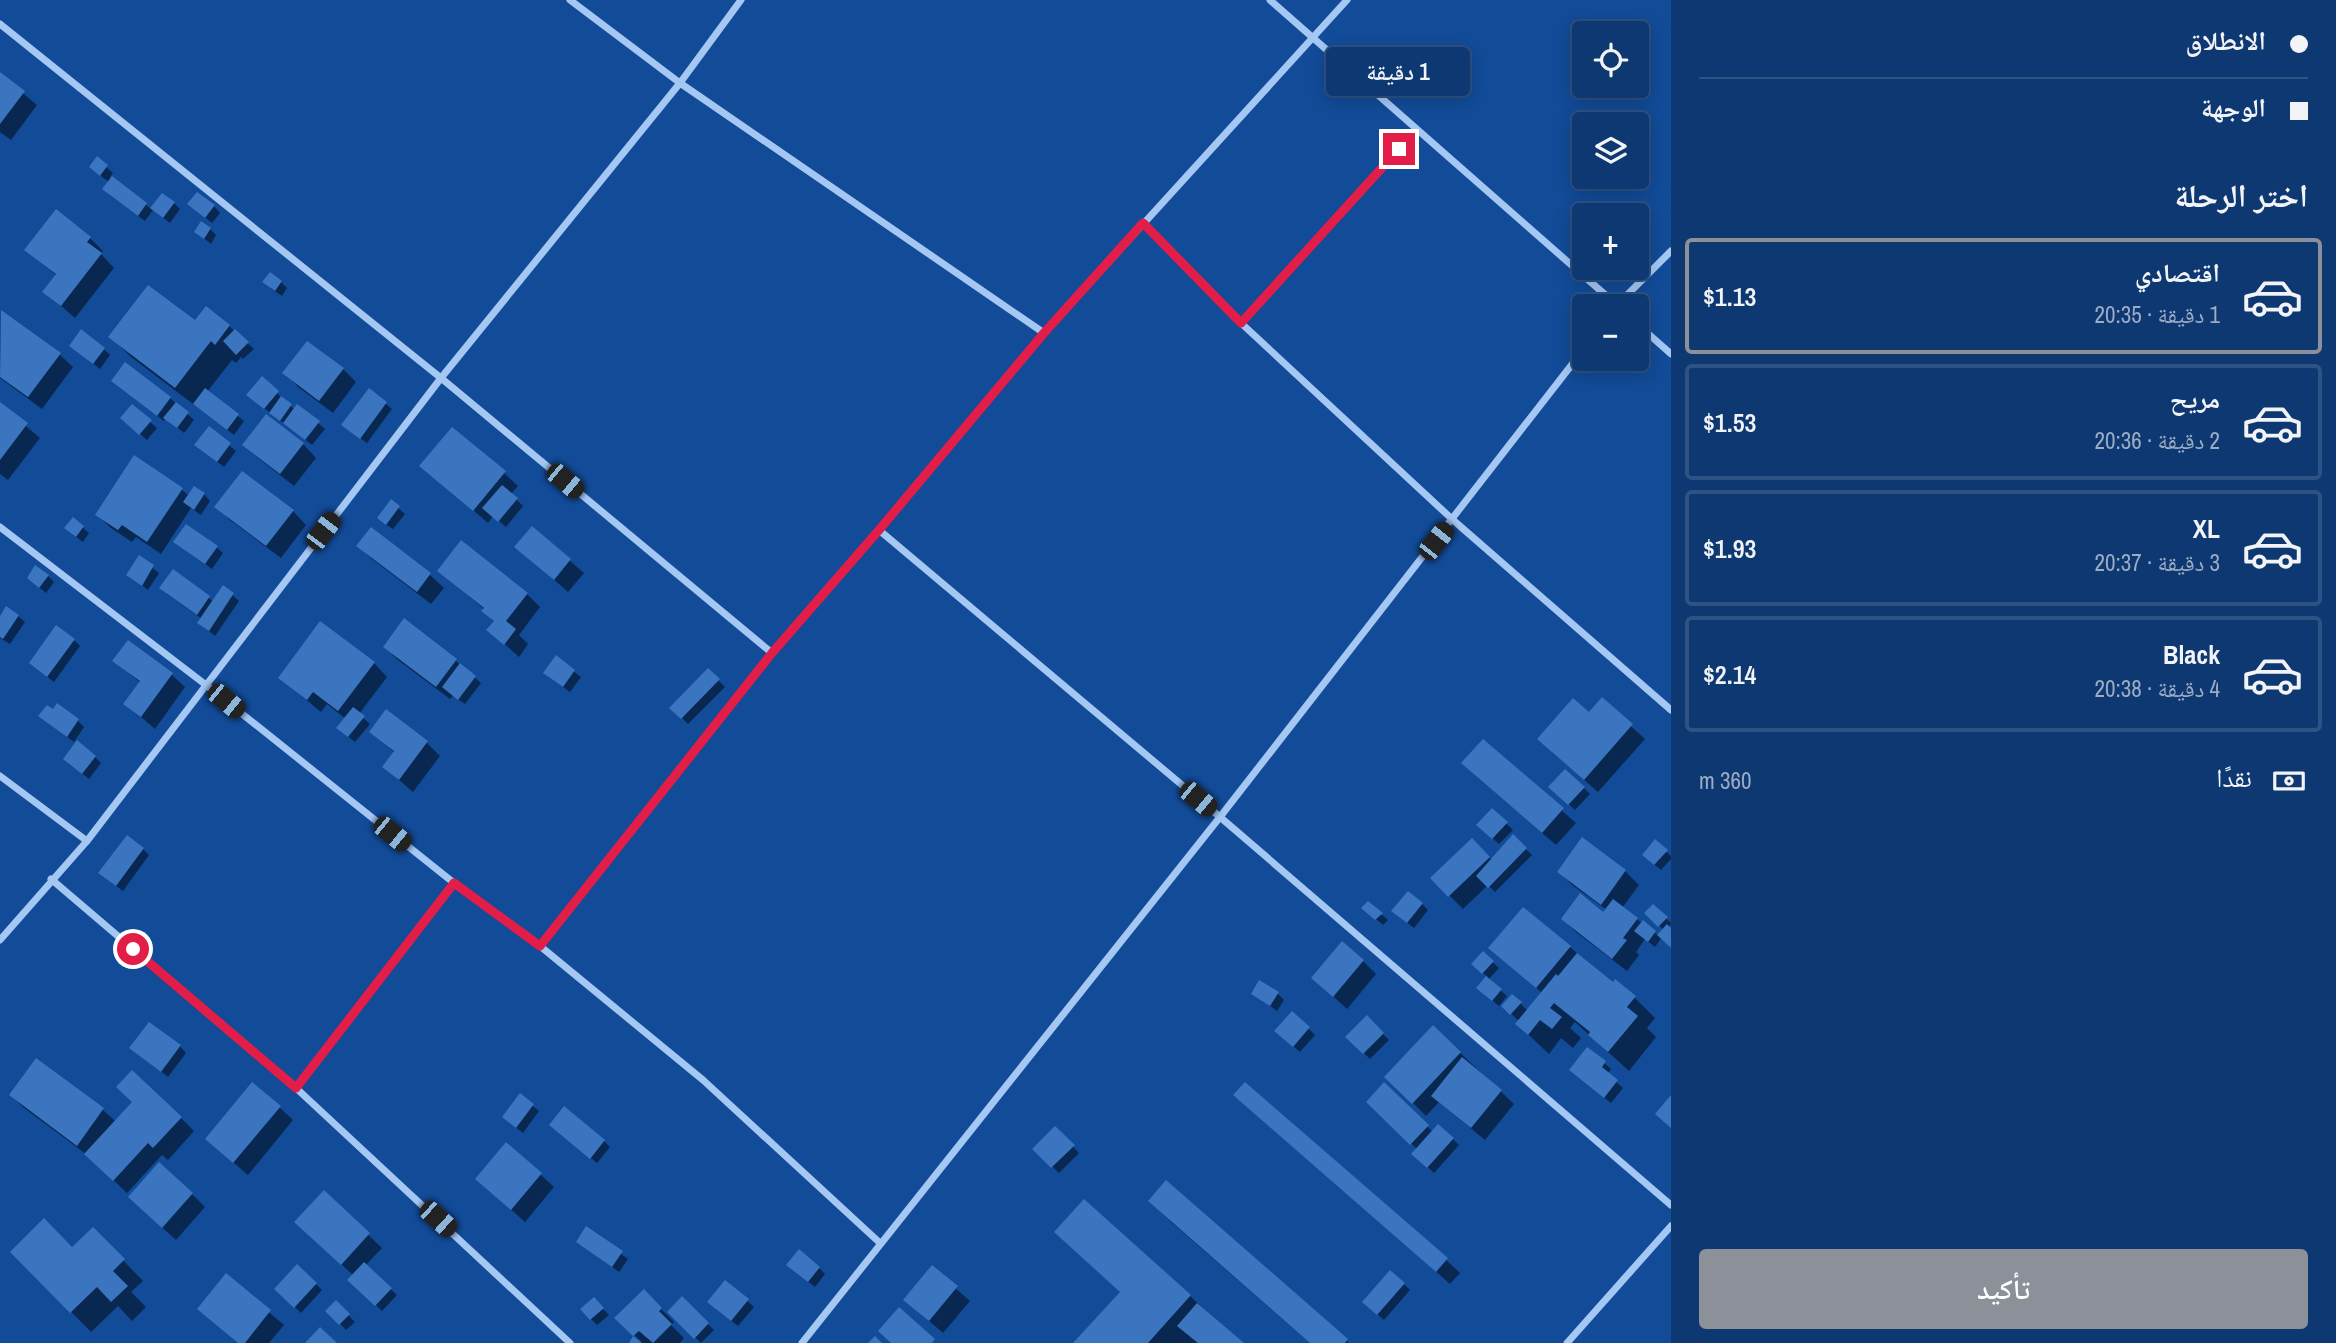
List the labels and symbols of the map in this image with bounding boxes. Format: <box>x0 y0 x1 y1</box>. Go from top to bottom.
callout: 1 دقيقة <box>1327 47 1471 96</box>
route end <box>1383 133 1415 165</box>
car <box>543 459 588 503</box>
car <box>302 508 345 554</box>
car <box>1415 518 1458 564</box>
car <box>204 680 249 722</box>
car <box>1176 777 1221 821</box>
car <box>370 813 415 855</box>
route start <box>117 933 149 965</box>
car <box>416 1197 461 1241</box>

